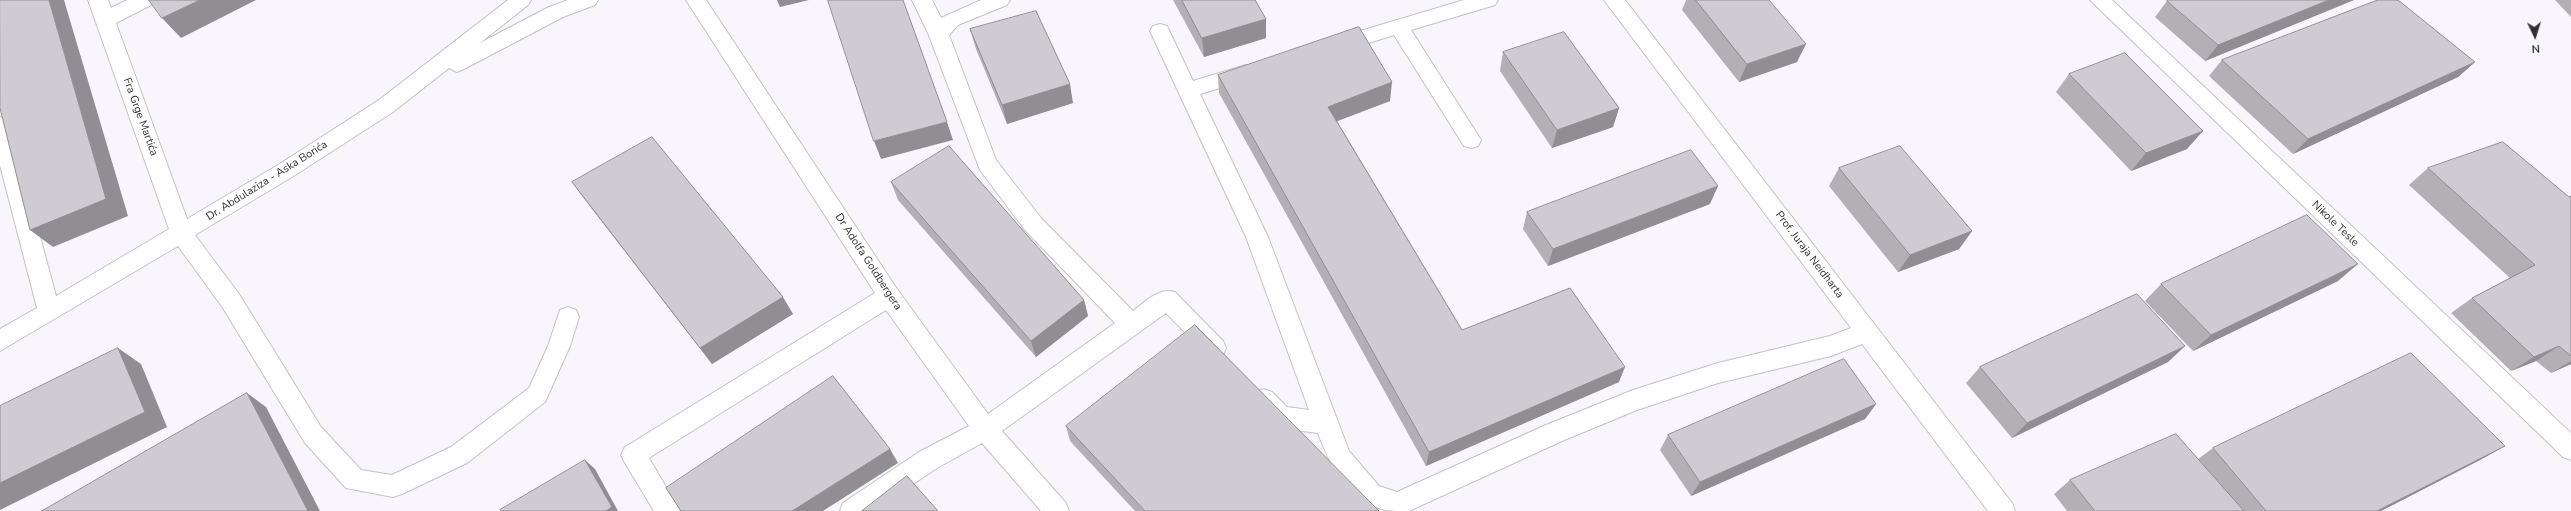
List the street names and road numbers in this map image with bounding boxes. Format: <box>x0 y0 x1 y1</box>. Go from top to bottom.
street label: Fra Grge Martića <box>120 76 160 158</box>
street label: Dr. Abdulaziza - Aska Borića <box>204 138 330 224</box>
street label: Nikole Tesle <box>2309 198 2361 250</box>
street label: Prof. Juraja Neidharta <box>1772 209 1846 301</box>
street label: Dr Adolfa Goldbergera <box>832 211 904 313</box>

